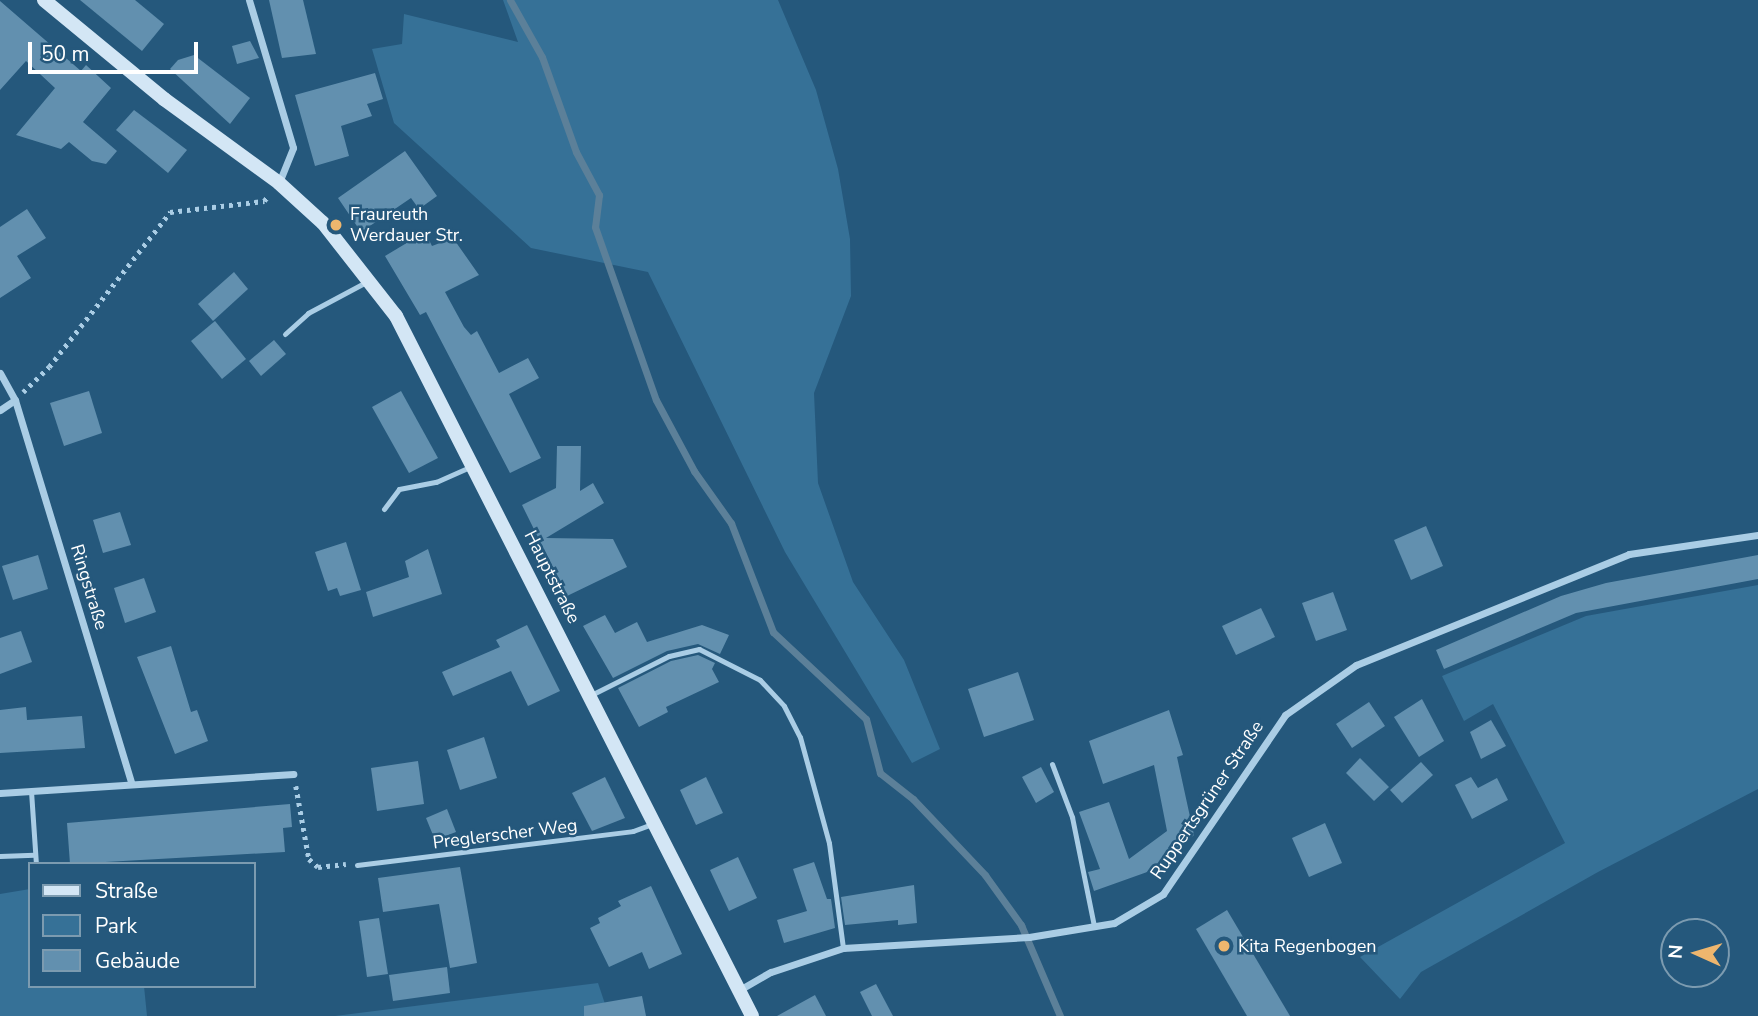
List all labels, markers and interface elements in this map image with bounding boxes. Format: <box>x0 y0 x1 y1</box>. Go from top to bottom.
scale bar <box>32 28 201 72</box>
text: 50 m <box>41 40 90 68</box>
place label: Fraureuth Werdauer Str. <box>350 204 463 246</box>
marker: Fraureuth Werdauer Str. <box>328 217 344 233</box>
street label: Hauptstraße <box>519 527 585 627</box>
street label: Ringstraße <box>66 542 112 632</box>
street label: Ruppertsgrüner Straße <box>1146 717 1268 883</box>
street label: Preglerscher Weg <box>431 814 579 854</box>
legend <box>28 862 256 988</box>
text: Straße <box>95 877 158 905</box>
text: Park <box>95 912 137 940</box>
north arrow <box>1660 918 1730 988</box>
place label: Kita Regenbogen <box>1238 935 1377 957</box>
marker: Kita Regenbogen <box>1216 938 1232 954</box>
text: N <box>1663 944 1690 960</box>
text: Gebäude <box>95 947 180 975</box>

